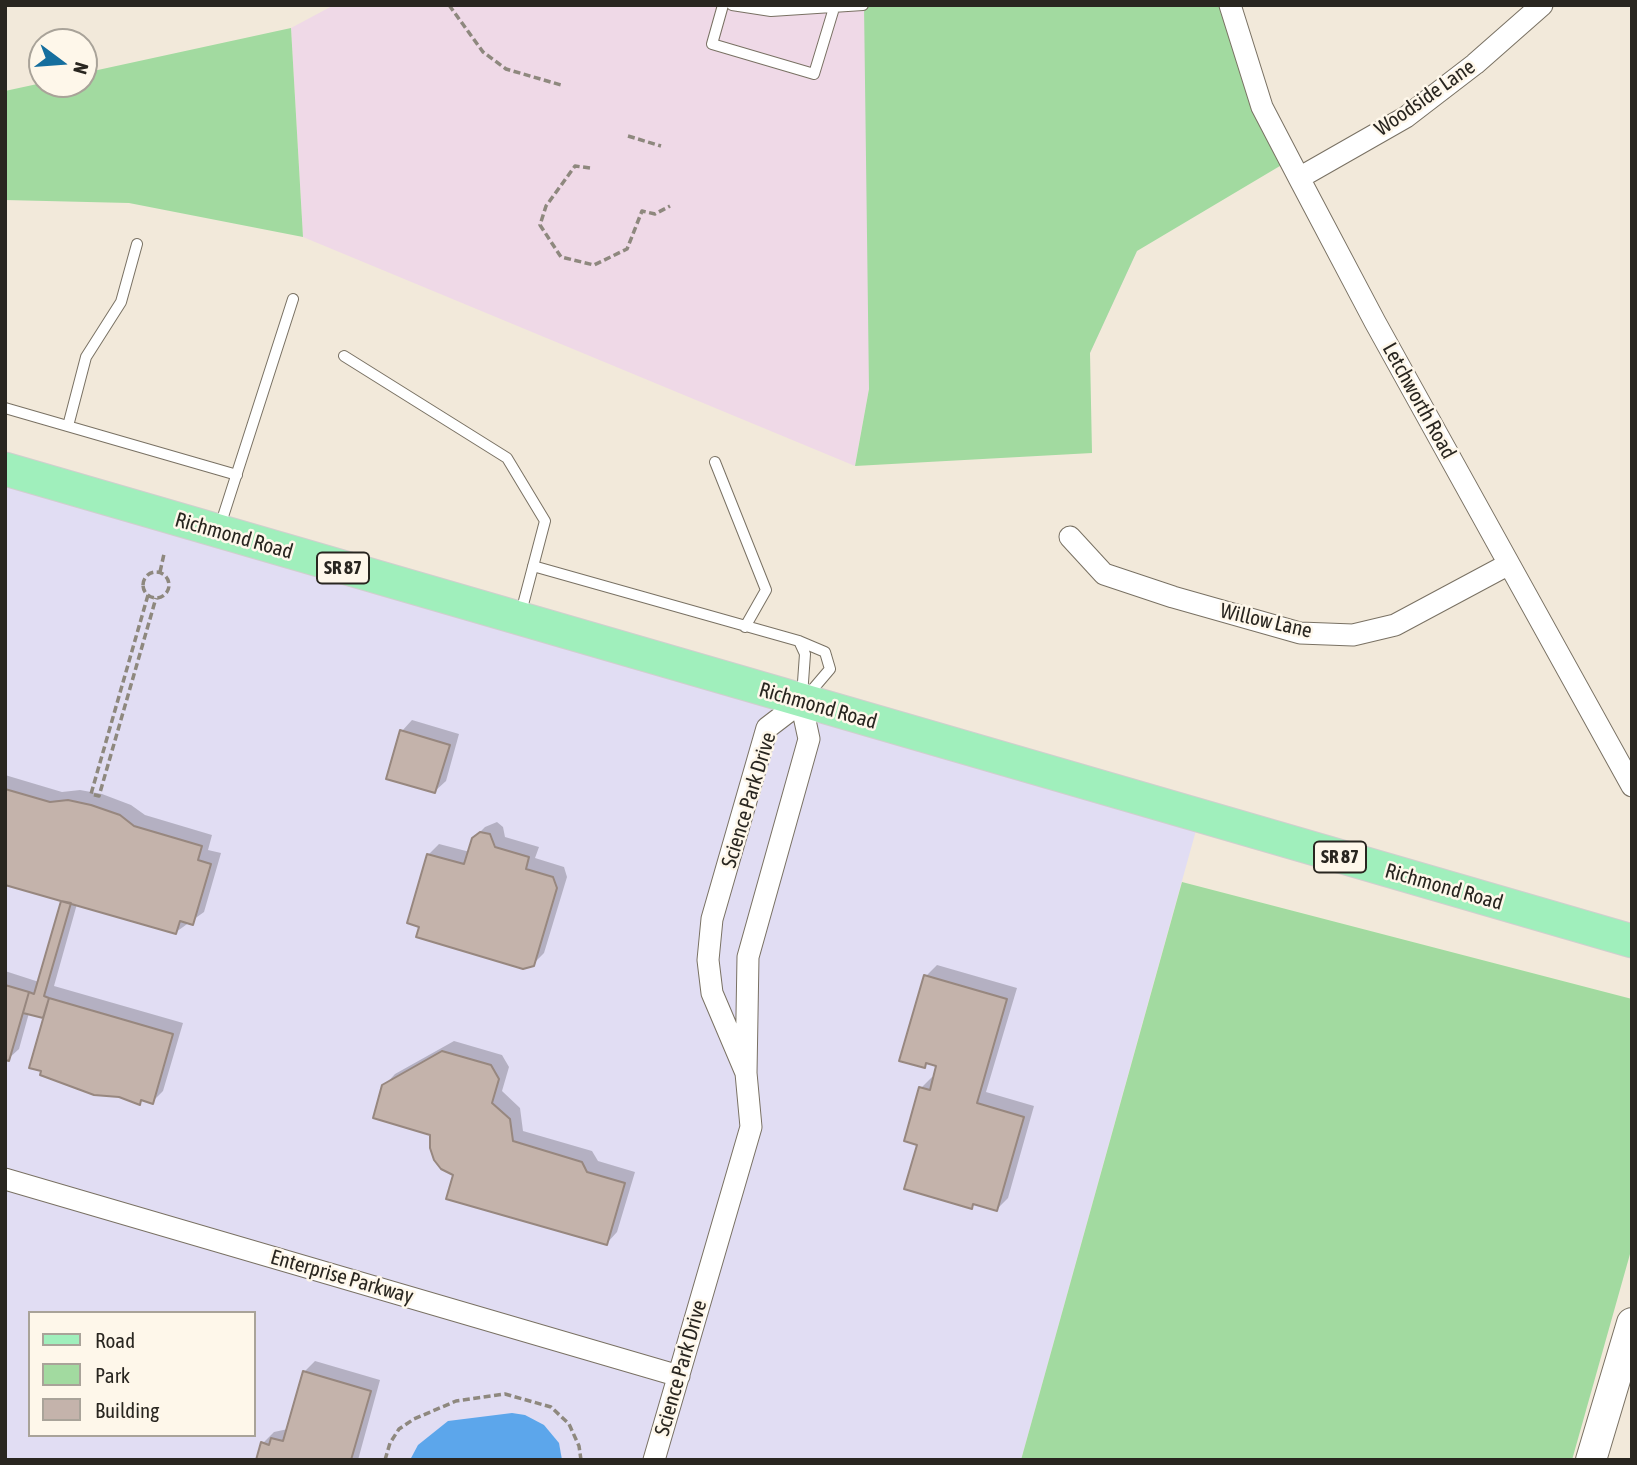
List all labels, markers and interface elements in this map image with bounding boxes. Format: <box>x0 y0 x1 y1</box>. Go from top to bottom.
north arrow <box>28 28 98 98</box>
street label: Woodside Lane <box>1370 54 1480 142</box>
text: N <box>69 60 93 77</box>
street label: Letchworth Road <box>1377 339 1461 463</box>
street label: Richmond Road <box>172 507 296 565</box>
road number: SR 87 <box>317 552 369 583</box>
street label: Willow Lane <box>1218 598 1314 644</box>
street label: Richmond Road <box>756 677 880 735</box>
street label: Science Park Drive <box>716 729 782 871</box>
road number: SR 87 <box>1314 842 1366 872</box>
street label: Richmond Road <box>1382 858 1506 916</box>
street label: Enterprise Parkway <box>268 1245 416 1309</box>
street label: Science Park Drive <box>650 1297 712 1439</box>
legend <box>28 1311 256 1437</box>
text: Road <box>95 1328 135 1352</box>
text: Park <box>95 1363 130 1387</box>
text: Building <box>95 1398 159 1422</box>

